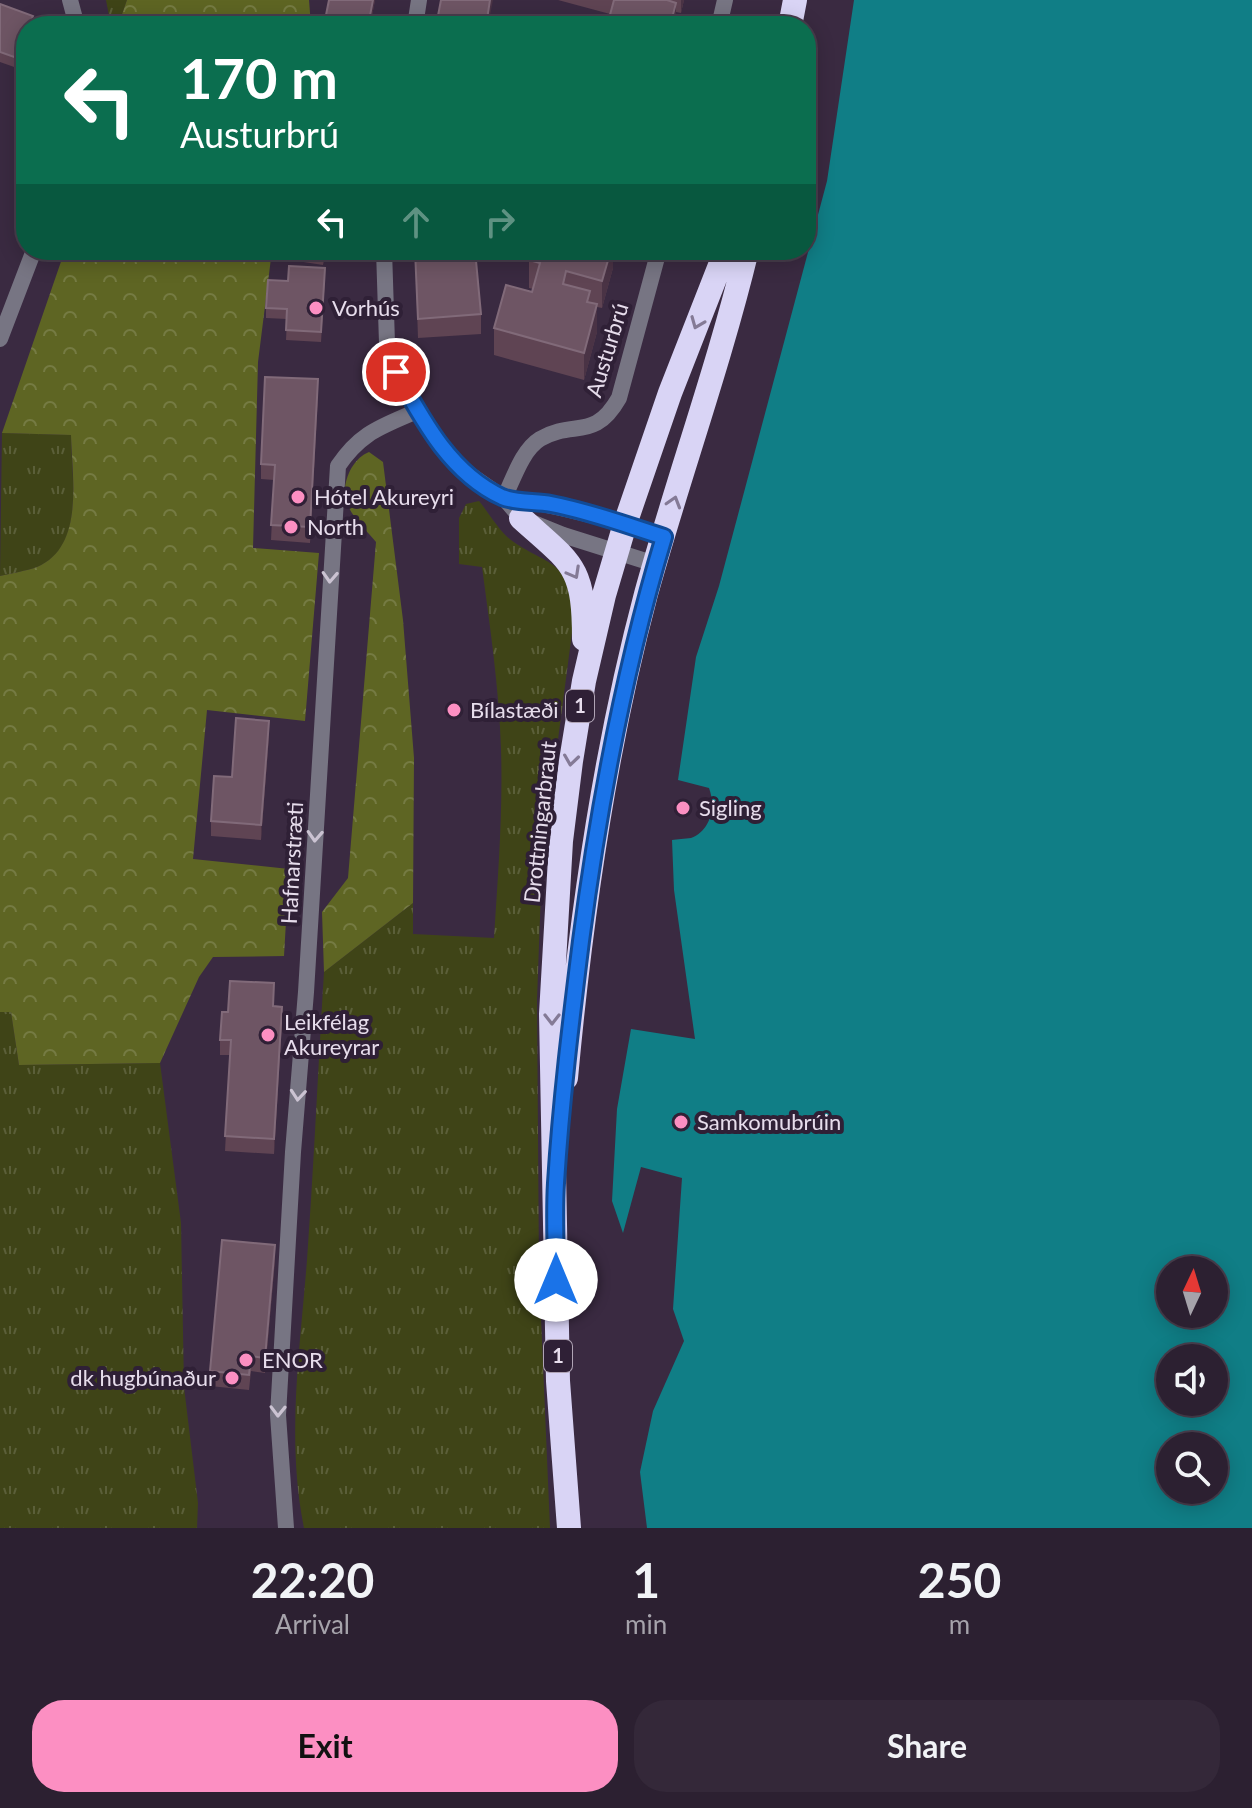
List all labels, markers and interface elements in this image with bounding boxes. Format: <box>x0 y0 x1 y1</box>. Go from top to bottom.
text: 170 m <box>180 44 338 111</box>
icon: left <box>48 48 152 152</box>
text: Austurbrú <box>180 112 339 156</box>
icon: left <box>310 200 354 244</box>
icon: ahead <box>394 200 438 244</box>
icon: right <box>478 200 522 244</box>
place label: Vorhús <box>332 294 400 321</box>
marker: Vorhús <box>307 299 325 317</box>
street label: Austurbrú <box>579 299 634 400</box>
one-way arrow <box>691 315 707 329</box>
pin <box>362 338 430 406</box>
icon: arrive <box>374 350 418 394</box>
place label: Hótel Akureyri <box>314 483 454 510</box>
marker: Hótel Akureyri <box>289 488 307 506</box>
one-way arrow <box>665 496 681 510</box>
place label: North <box>307 513 364 540</box>
marker: North <box>282 518 300 536</box>
one-way arrow <box>565 565 580 579</box>
one-way arrow <box>322 571 339 584</box>
road number: 1 <box>566 690 594 722</box>
place label: Bílastæði <box>470 696 559 723</box>
marker: Bílastæði <box>445 701 463 719</box>
street label: Drottningarbraut <box>518 739 561 904</box>
one-way arrow <box>563 753 580 766</box>
place label: Sigling <box>699 794 762 821</box>
marker: Sigling <box>674 799 692 817</box>
street label: Hafnarstræti <box>275 801 308 925</box>
one-way arrow <box>307 830 324 843</box>
place label: Leikfélag Akureyrar <box>284 1008 379 1060</box>
one-way arrow <box>543 1013 561 1026</box>
marker: Leikfélag Akureyrar <box>259 1026 277 1044</box>
one-way arrow <box>289 1089 306 1102</box>
place label: Samkomubrúin <box>697 1108 841 1135</box>
marker: Samkomubrúin <box>672 1113 690 1131</box>
position arrow <box>514 1238 598 1322</box>
north arrow <box>1156 1256 1228 1328</box>
map controls <box>1156 1256 1228 1504</box>
road number: 1 <box>544 1340 572 1372</box>
button: sound <box>1156 1344 1228 1416</box>
place label: ENOR <box>262 1346 323 1373</box>
marker: ENOR <box>237 1351 255 1369</box>
place label: dk hugbúnaður <box>70 1364 216 1391</box>
marker: dk hugbúnaður <box>223 1369 241 1387</box>
one-way arrow <box>270 1405 287 1418</box>
button: search <box>1156 1432 1228 1504</box>
text: 22:20 <box>251 1551 374 1608</box>
text: 1 <box>632 1551 660 1608</box>
text: 250 <box>918 1551 1001 1608</box>
text: Arrival <box>275 1608 350 1640</box>
text: min <box>625 1608 667 1640</box>
text: m <box>949 1608 970 1640</box>
button: Exit <box>32 1700 618 1792</box>
button: Share <box>634 1700 1220 1792</box>

